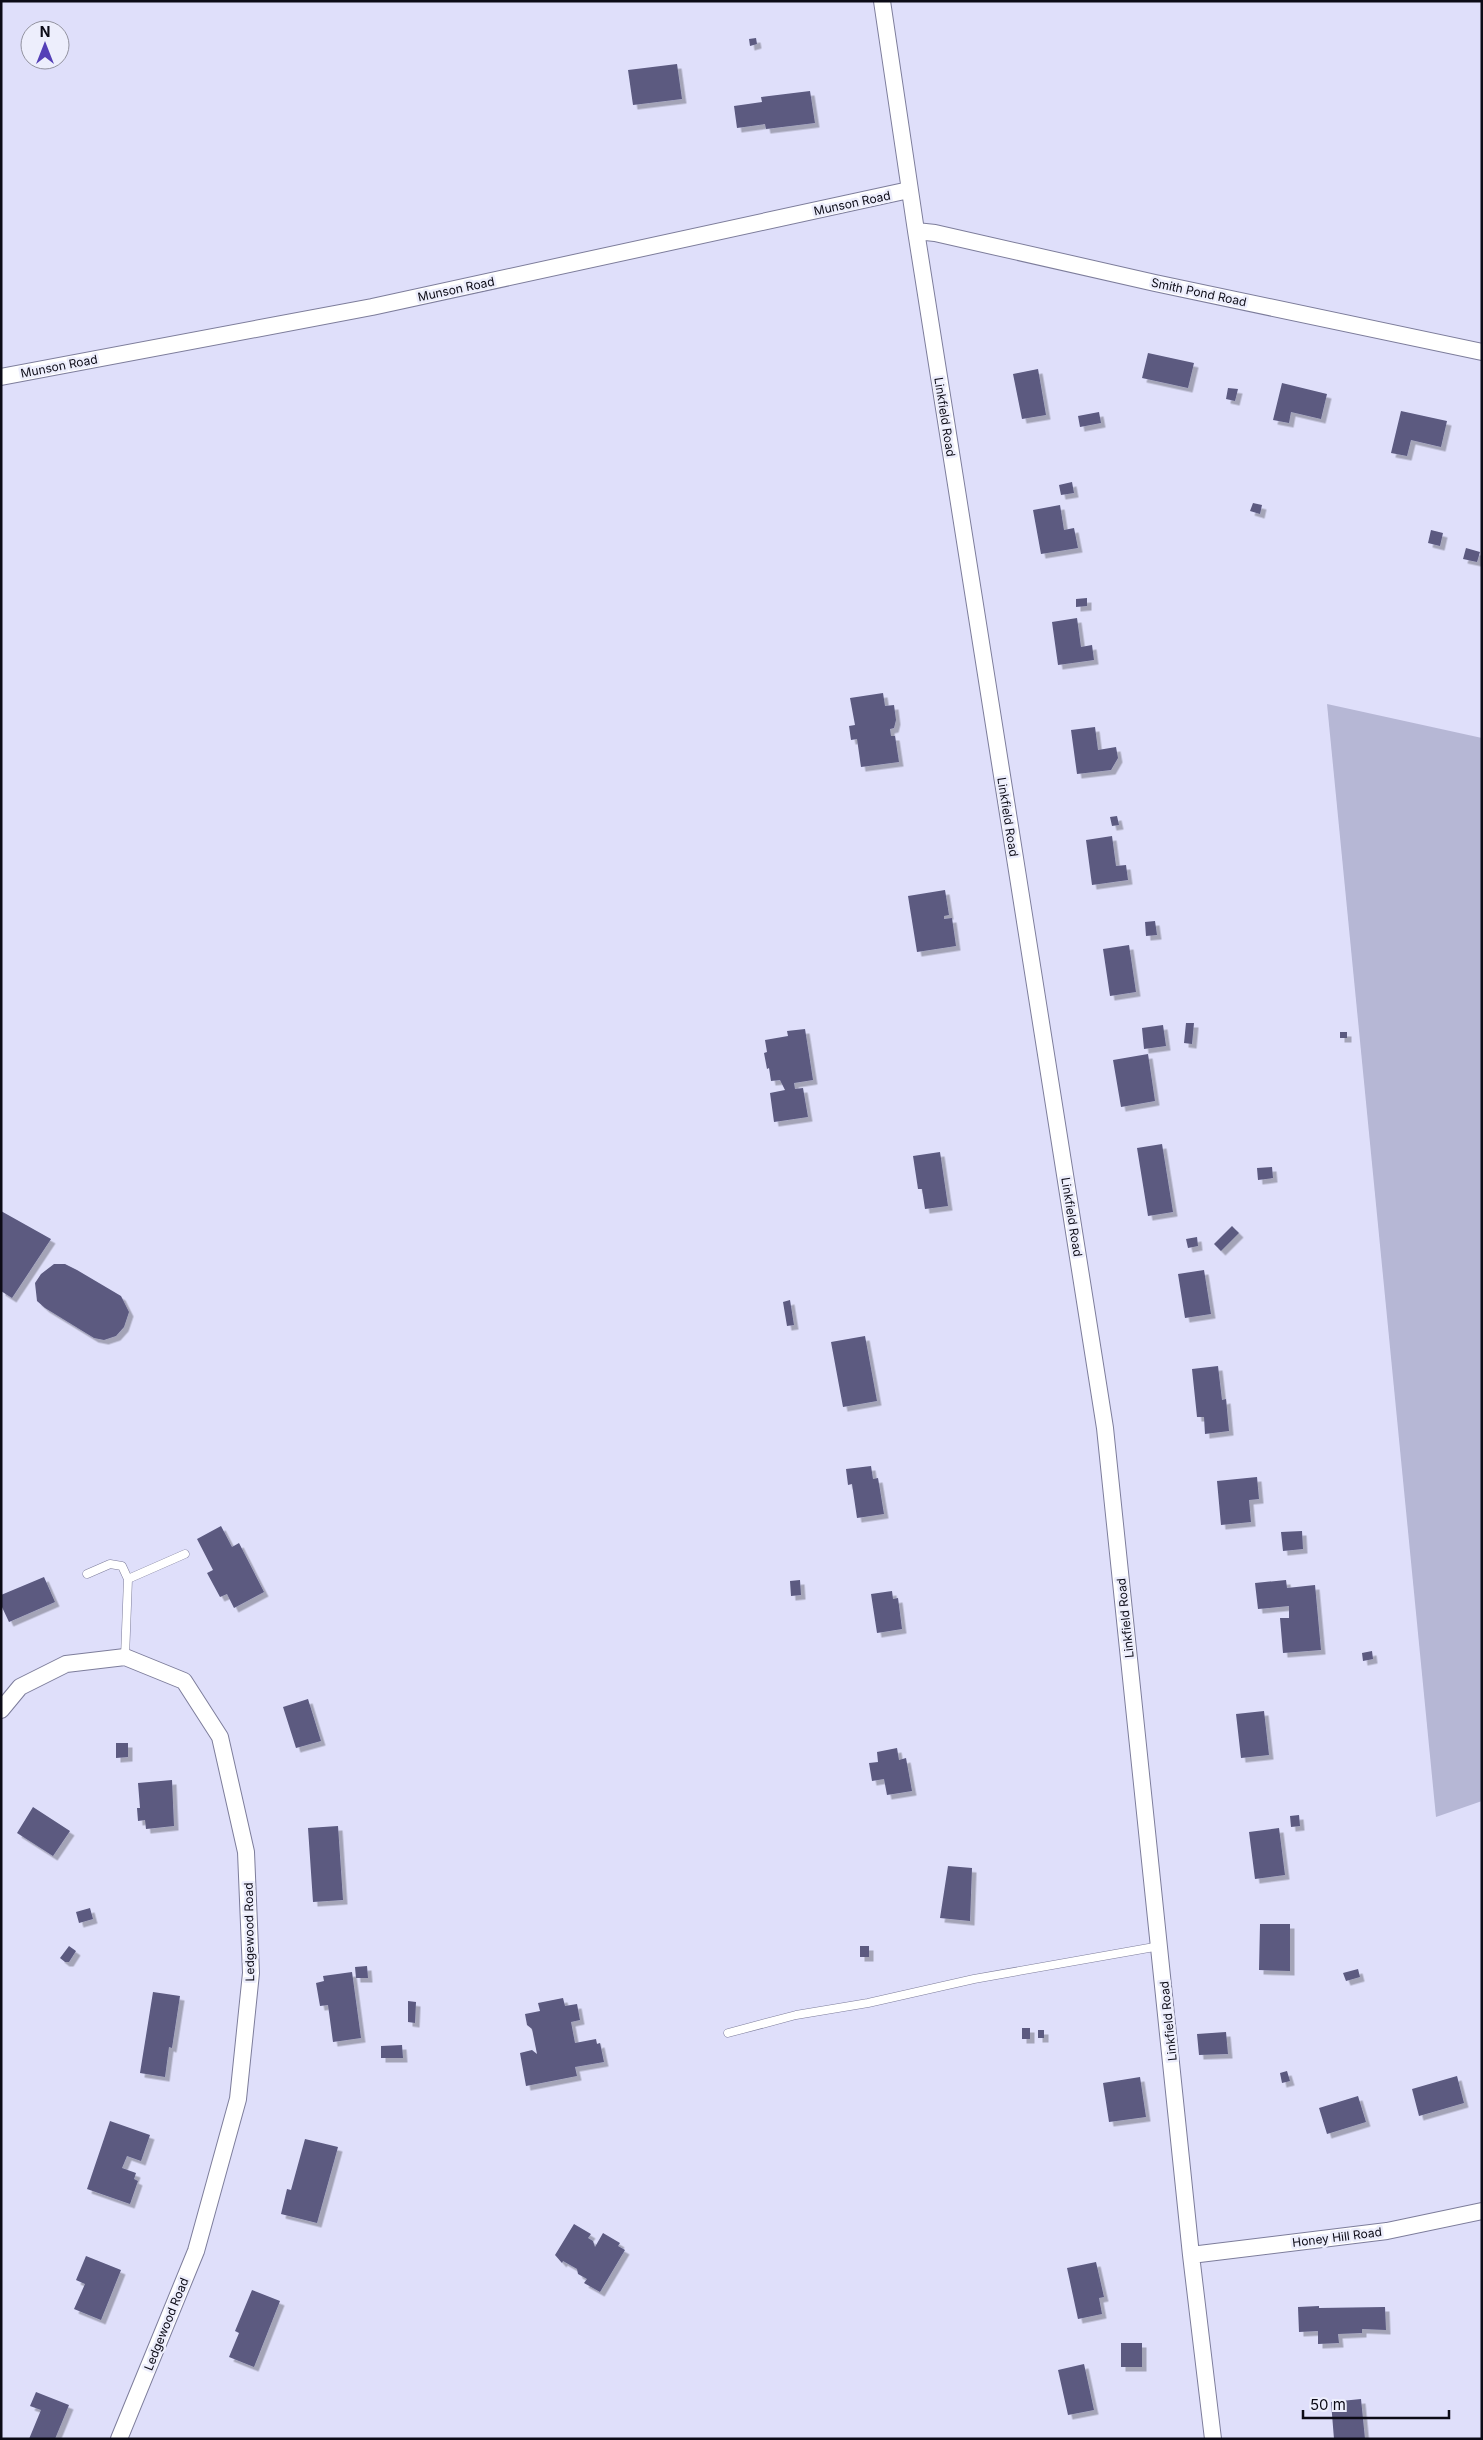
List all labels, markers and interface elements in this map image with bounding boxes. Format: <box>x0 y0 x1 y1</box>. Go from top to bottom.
north arrow <box>20 20 70 70</box>
text: N <box>40 23 50 40</box>
street label: Munson Road <box>812 188 892 218</box>
street label: Munson Road <box>416 274 496 304</box>
street label: Smith Pond Road <box>1150 275 1248 309</box>
street label: Munson Road <box>19 351 99 381</box>
street label: Linkfield Road <box>931 376 959 458</box>
street label: Linkfield Road <box>994 776 1022 858</box>
street label: Linkfield Road <box>1058 1176 1086 1258</box>
street label: Linkfield Road <box>1113 1577 1137 1659</box>
street label: Ledgewood Road <box>241 1882 257 1982</box>
street label: Linkfield Road <box>1156 1980 1180 2062</box>
street label: Honey Hill Road <box>1291 2224 1383 2250</box>
street label: Ledgewood Road <box>141 2275 191 2373</box>
scale bar <box>1303 2388 1449 2420</box>
text: 50 m <box>1310 2395 1346 2414</box>

